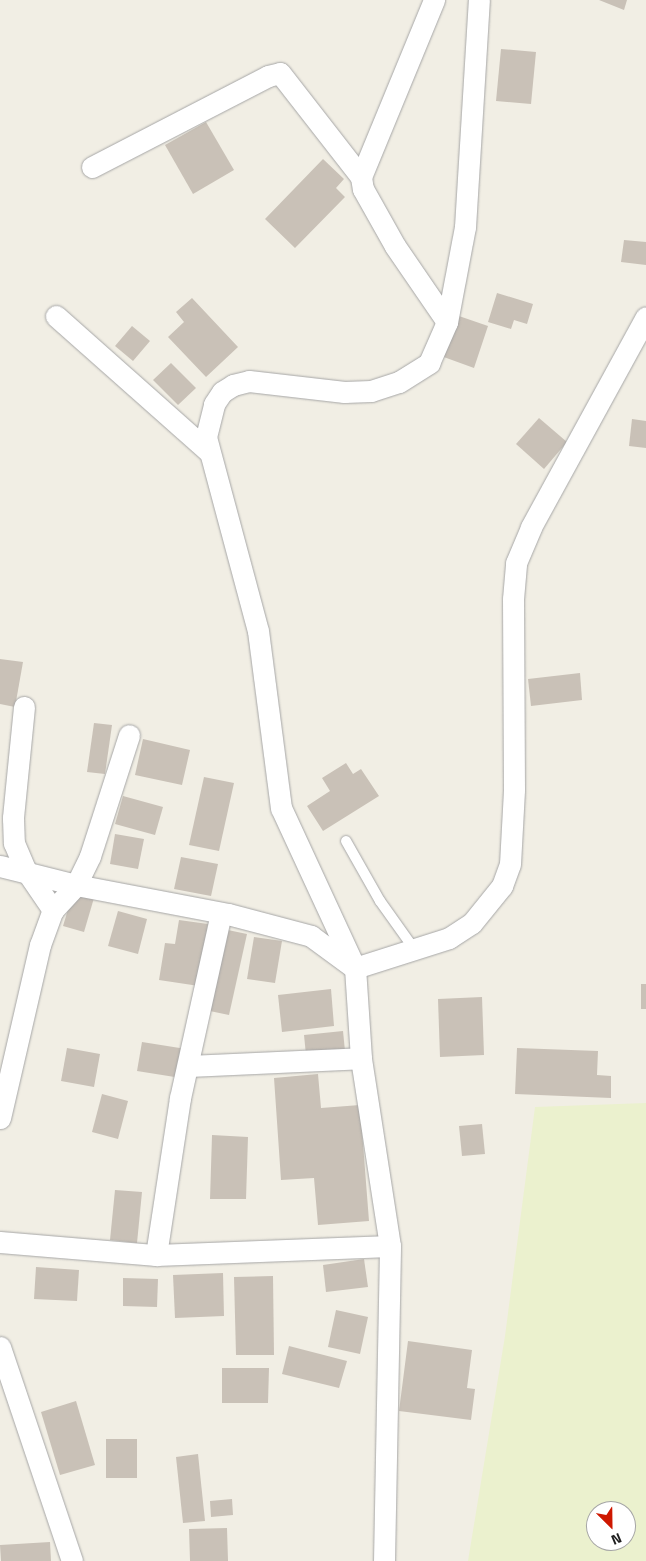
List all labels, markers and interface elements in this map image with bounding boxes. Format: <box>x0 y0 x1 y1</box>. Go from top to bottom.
north arrow <box>586 1501 636 1551</box>
text: N <box>608 1528 625 1551</box>

